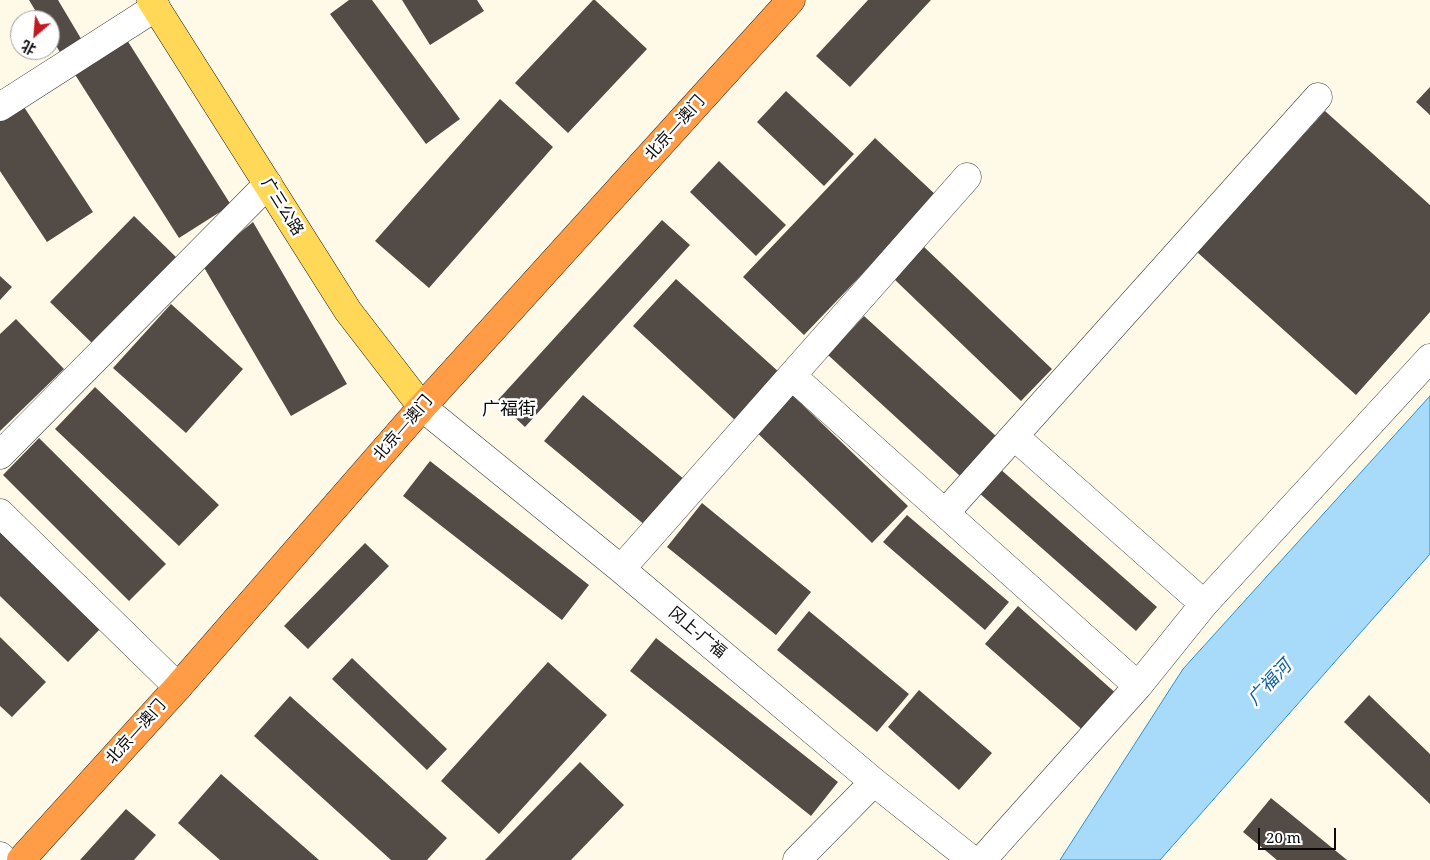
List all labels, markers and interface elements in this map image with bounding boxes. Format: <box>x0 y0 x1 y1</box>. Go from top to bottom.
north arrow <box>10 10 60 60</box>
text: 北 <box>18 36 39 60</box>
street label: 北京—澳门 <box>641 92 709 164</box>
street label: 广三公路 <box>257 175 307 239</box>
street label: 北京—澳门 <box>370 392 436 464</box>
district label: 广福街 <box>482 399 536 421</box>
street label: 冈上-广福 <box>664 603 730 663</box>
water label: 广福河 <box>1244 656 1296 710</box>
street label: 北京—澳门 <box>102 696 170 768</box>
scale bar <box>1260 818 1338 850</box>
text: 20 m <box>1266 827 1301 847</box>

